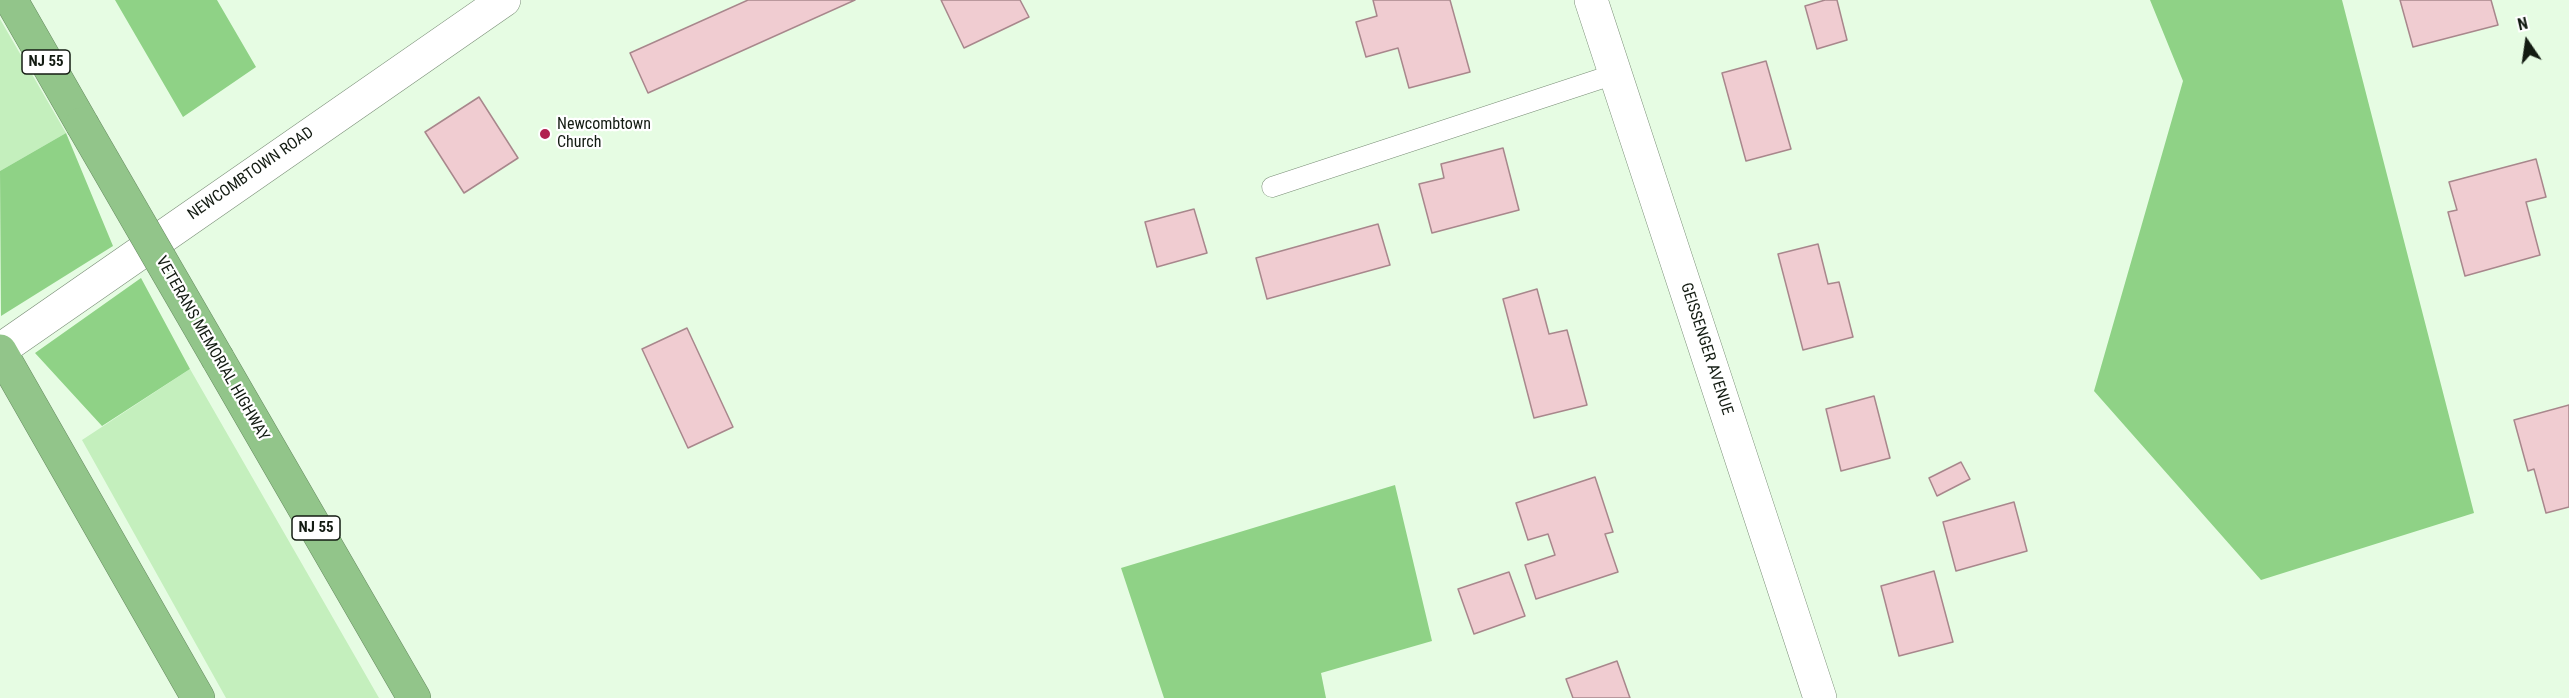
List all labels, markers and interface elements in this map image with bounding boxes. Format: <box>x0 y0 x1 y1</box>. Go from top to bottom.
north arrow <box>2497 12 2557 72</box>
text: N <box>2516 14 2530 34</box>
road number: NJ 55 <box>22 50 70 74</box>
place label: Newcombtown Church <box>557 115 651 153</box>
street label: NEWCOMBTOWN ROAD <box>184 123 318 225</box>
marker: Newcombtown Church <box>538 127 552 141</box>
street label: VETERANS MEMORIAL HIGHWAY <box>151 253 273 445</box>
street label: GEISSENGER AVENUE <box>1676 281 1736 417</box>
road number: NJ 55 <box>292 516 340 540</box>

